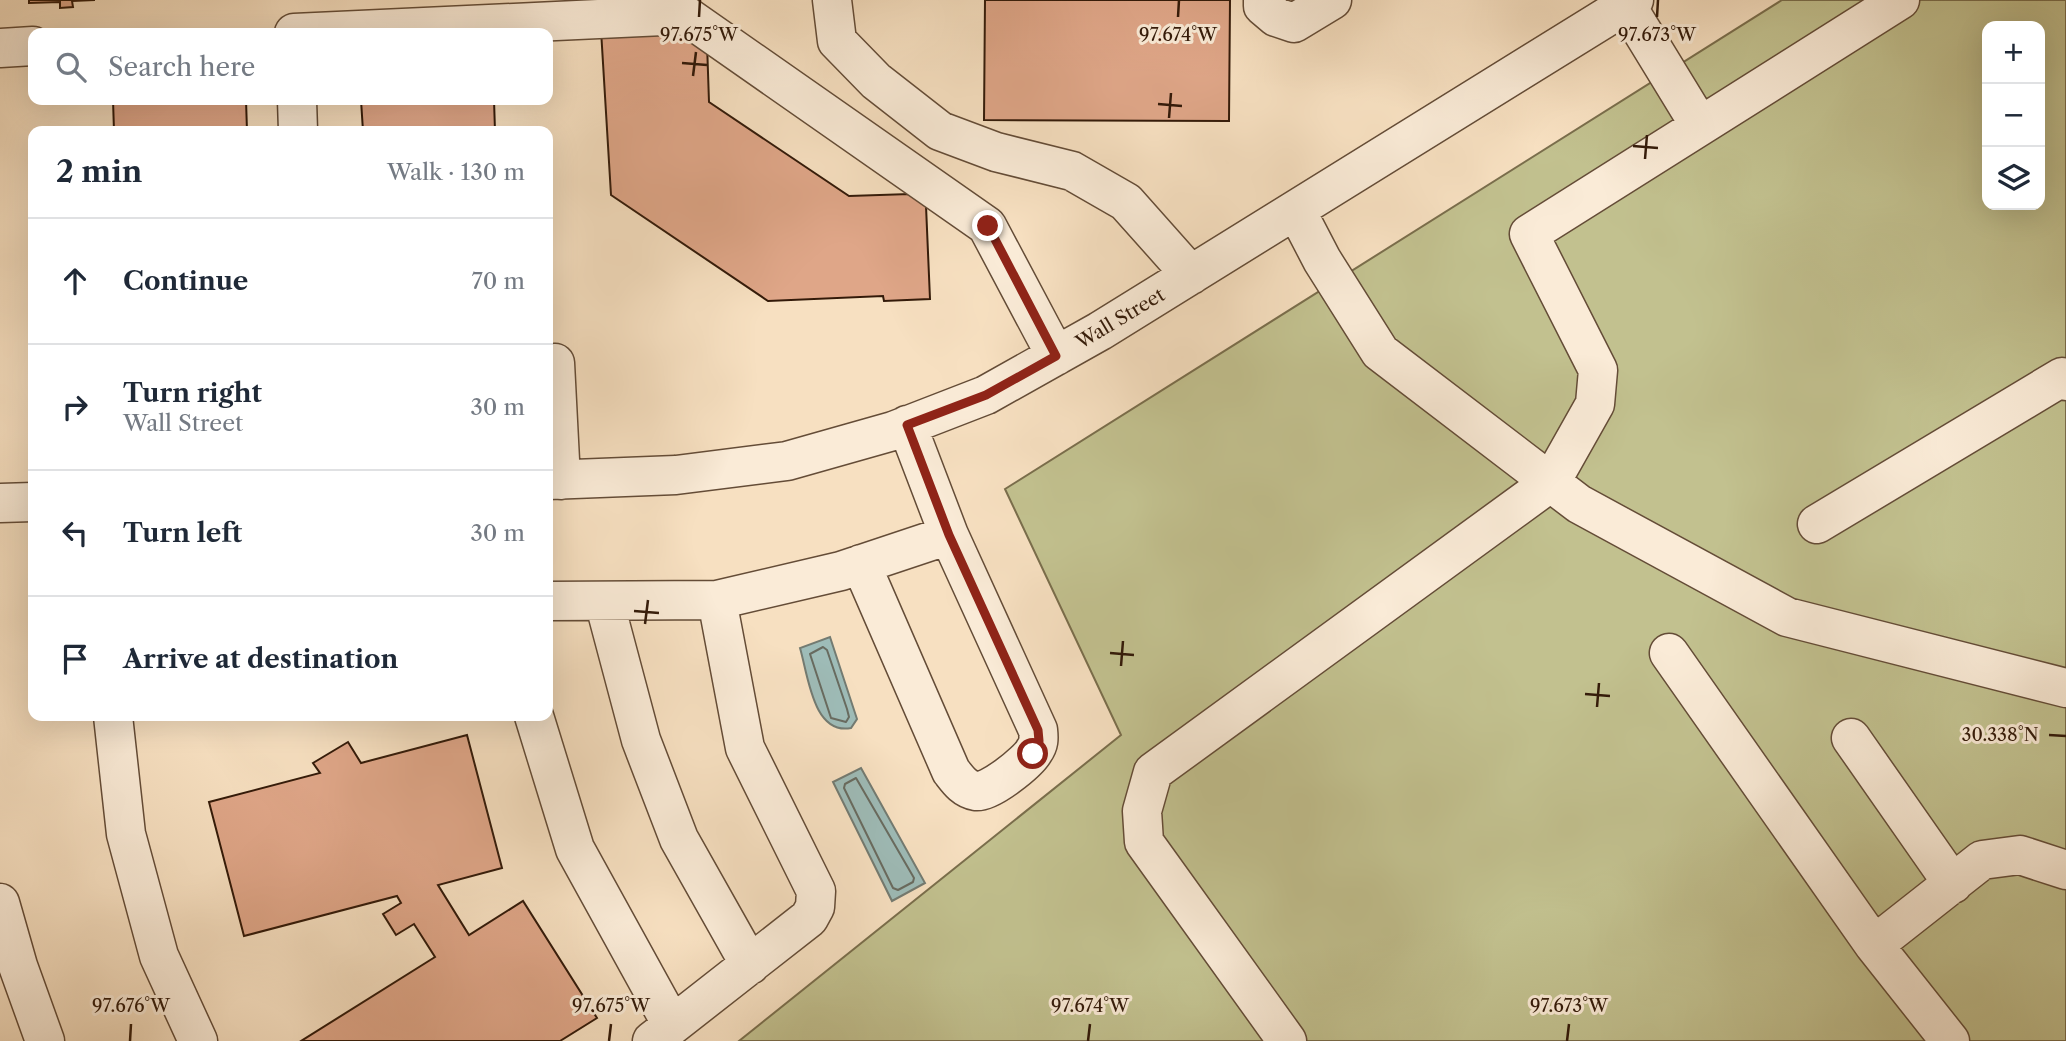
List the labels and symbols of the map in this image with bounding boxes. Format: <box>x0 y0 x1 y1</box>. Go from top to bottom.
text: 97.675°W <box>660 24 739 46</box>
text: 97.674°W <box>1139 24 1218 46</box>
text: 97.673°W <box>1618 24 1697 46</box>
route end <box>972 210 1003 241</box>
street label: Wall Street <box>1071 283 1169 354</box>
text: 30.338°N <box>1961 724 2039 746</box>
route start <box>1017 738 1048 769</box>
text: 97.676°W <box>92 995 171 1017</box>
text: 97.675°W <box>572 995 651 1017</box>
text: 97.674°W <box>1051 995 1130 1017</box>
text: 97.673°W <box>1530 995 1609 1017</box>

